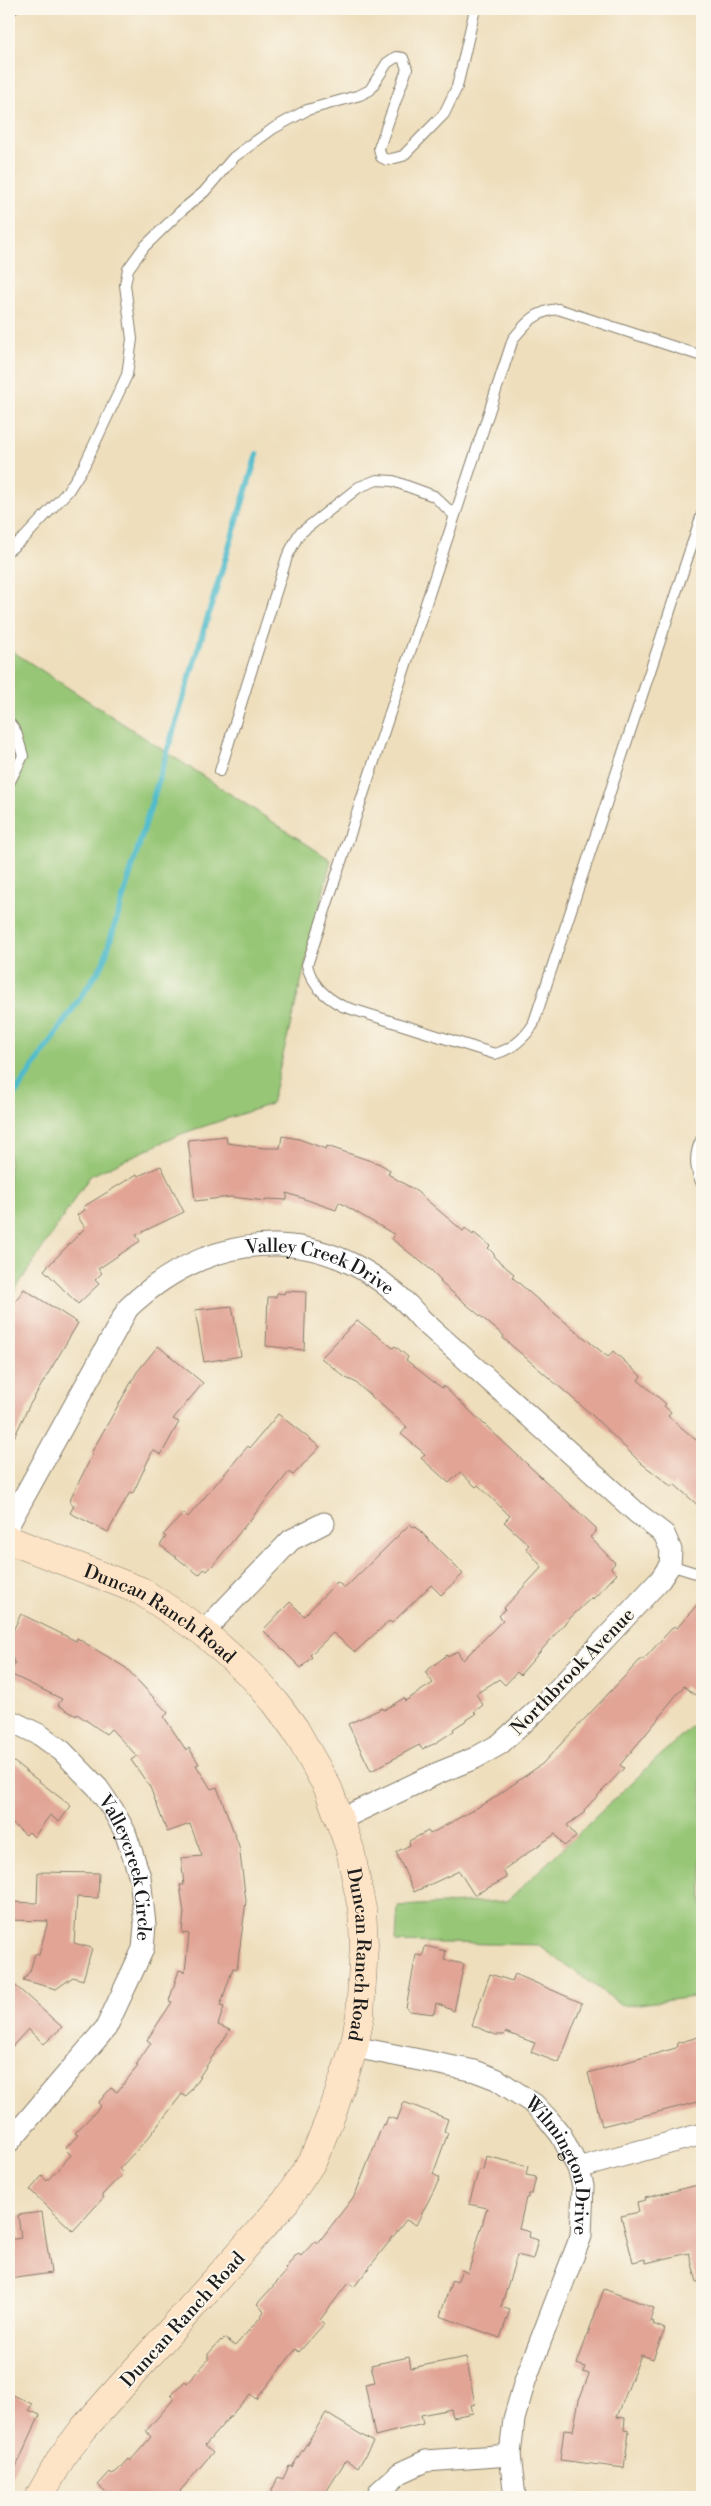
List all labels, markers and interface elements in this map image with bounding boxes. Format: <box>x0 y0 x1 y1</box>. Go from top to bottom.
street label: Valley Creek Drive <box>243 1234 399 1301</box>
street label: Duncan Ranch Road <box>80 1559 241 1669</box>
street label: Northbrook Avenue <box>506 1603 640 1741</box>
street label: Valleycreek Circle <box>92 1789 156 1942</box>
street label: Duncan Ranch Road <box>341 1866 375 2043</box>
street label: Wilmington Drive <box>519 2091 594 2236</box>
street label: Duncan Ranch Road <box>115 2247 250 2393</box>

